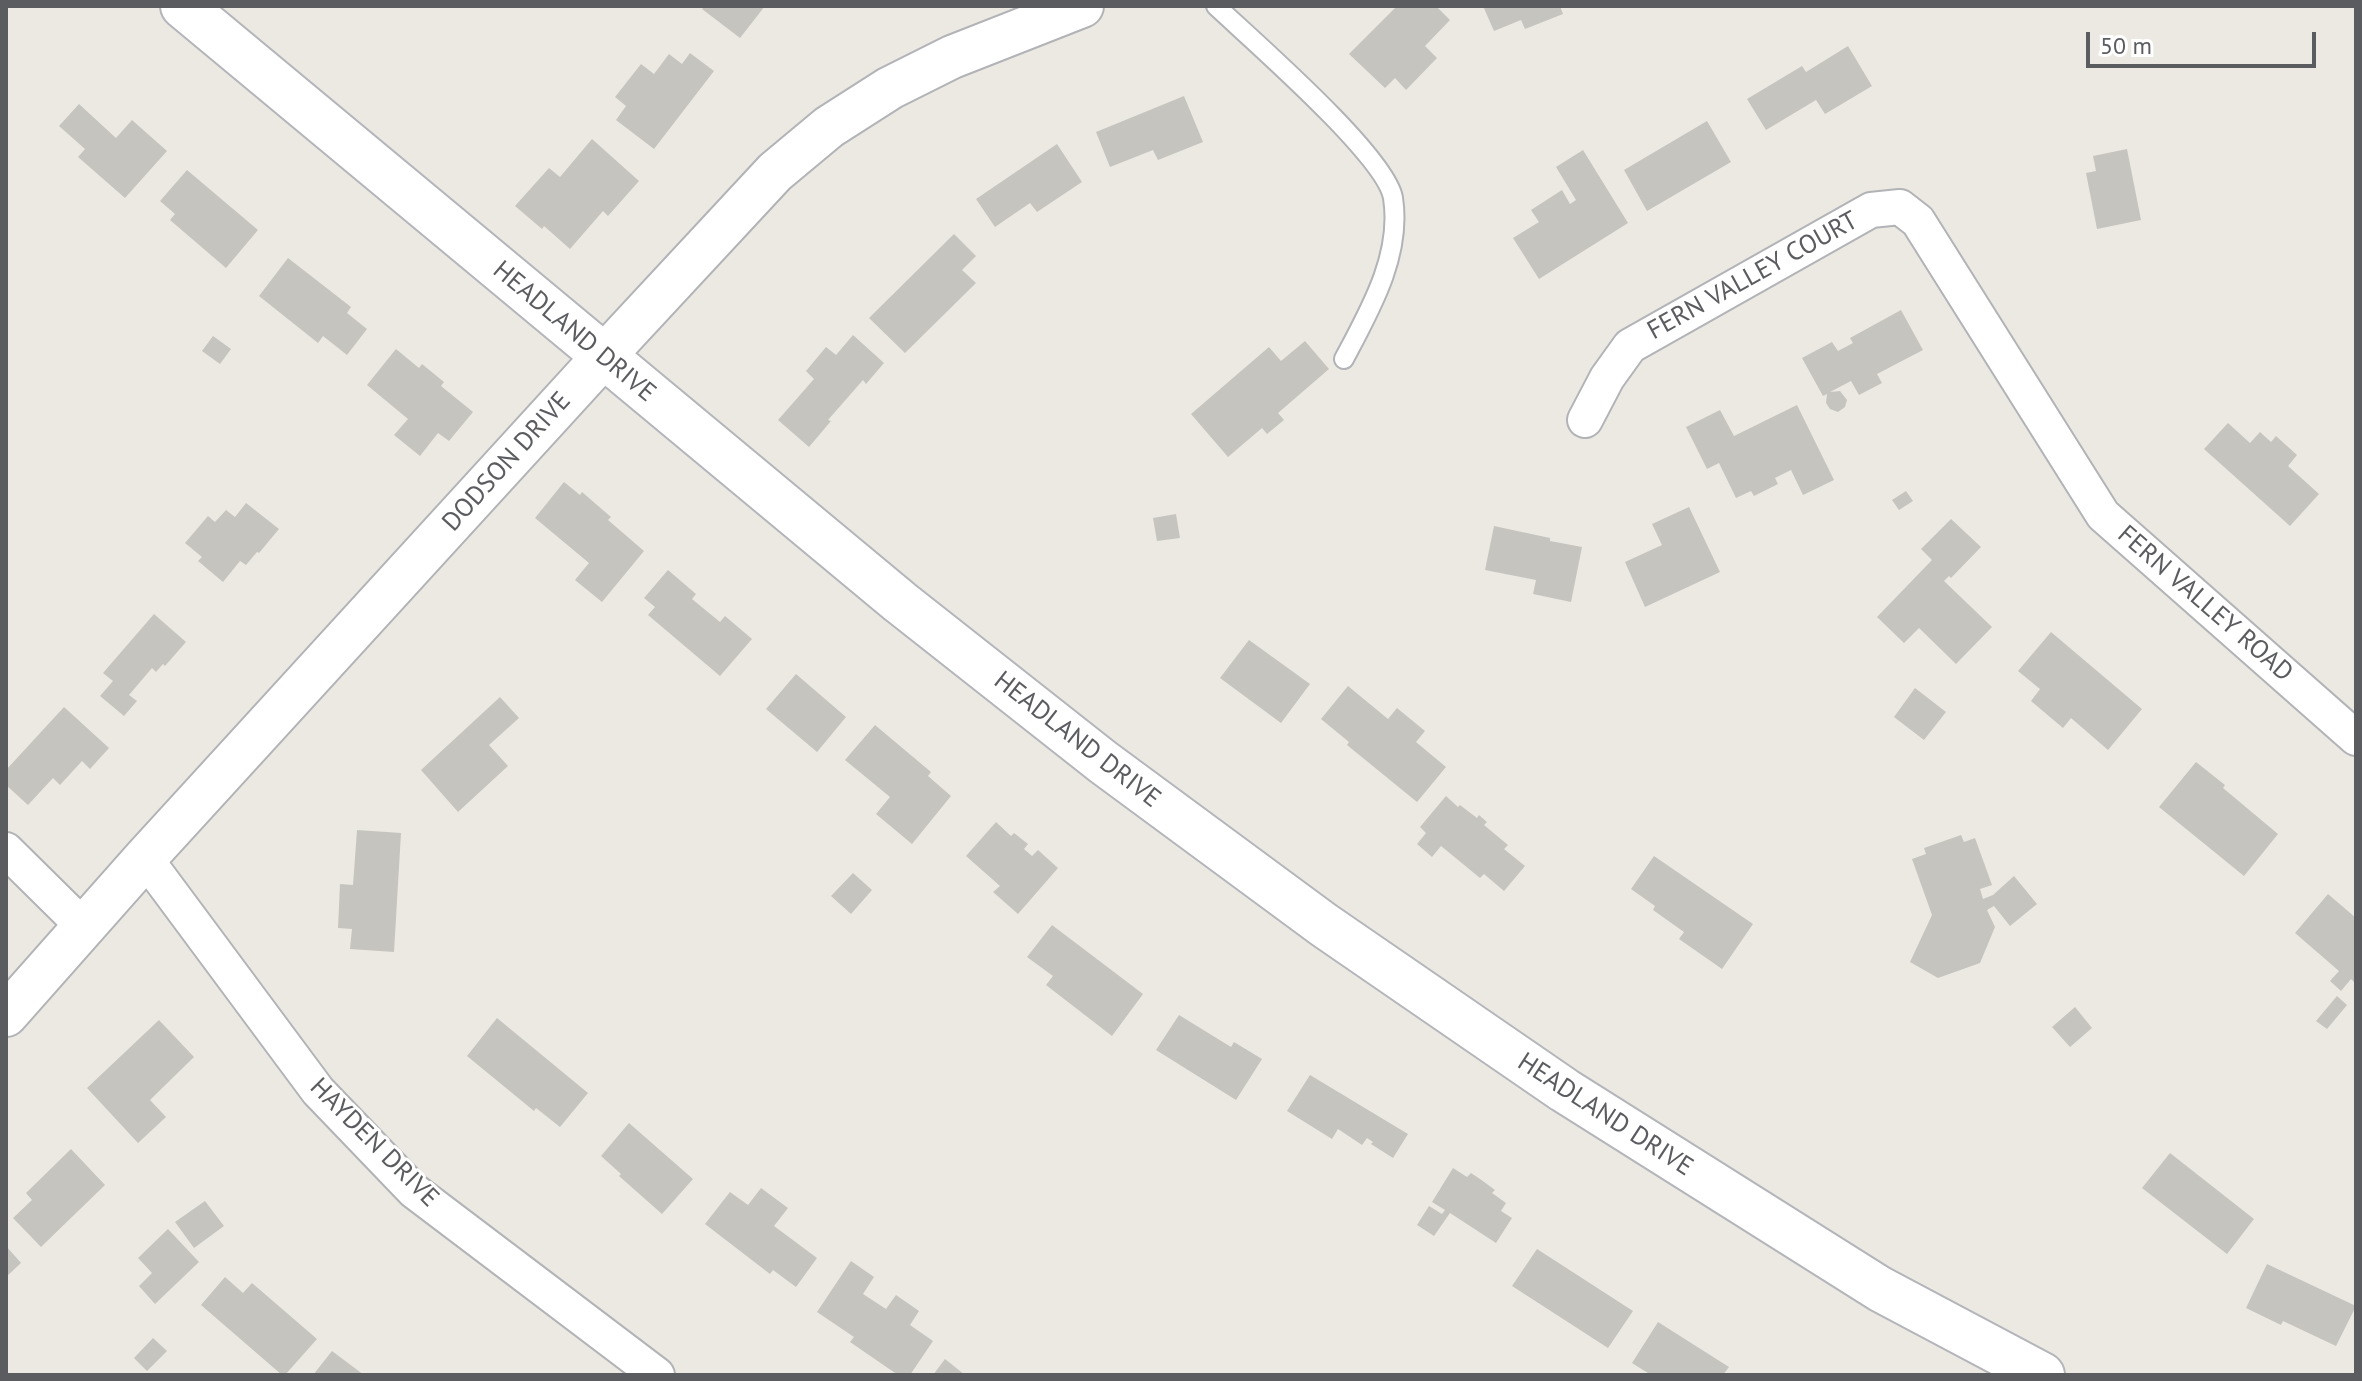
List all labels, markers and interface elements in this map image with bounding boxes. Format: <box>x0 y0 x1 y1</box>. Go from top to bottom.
scale bar <box>2090 16 2320 66</box>
text: 50 m <box>2100 30 2152 61</box>
street label: FERN VALLEY COURT <box>1642 205 1864 347</box>
street label: HEADLAND DRIVE <box>486 255 662 409</box>
street label: DODSON DRIVE <box>436 386 578 538</box>
street label: FERN VALLEY ROAD <box>2111 519 2299 689</box>
street label: HEADLAND DRIVE <box>988 665 1166 815</box>
street label: HEADLAND DRIVE <box>1512 1047 1698 1183</box>
street label: HAYDEN DRIVE <box>303 1072 445 1214</box>

